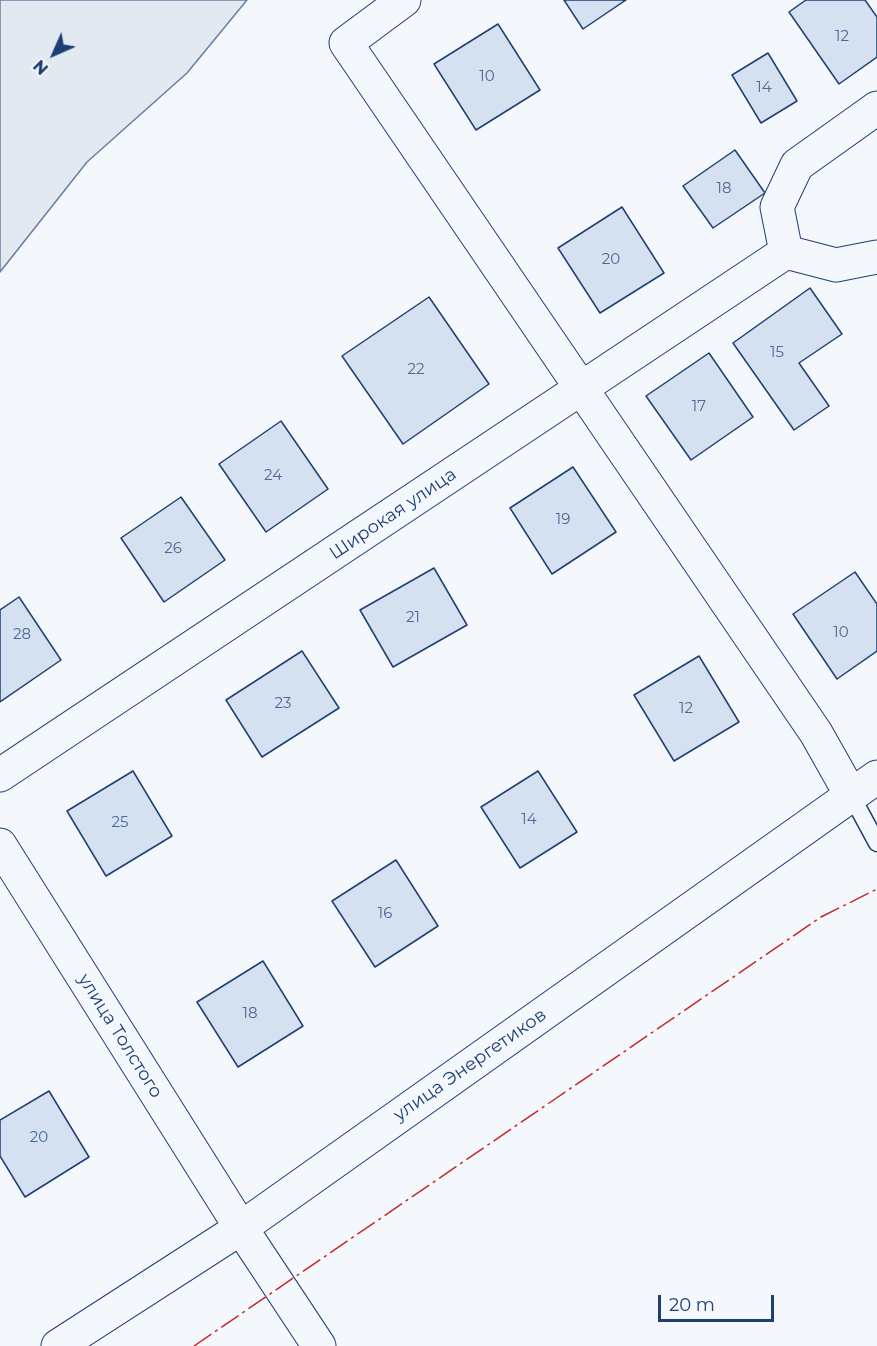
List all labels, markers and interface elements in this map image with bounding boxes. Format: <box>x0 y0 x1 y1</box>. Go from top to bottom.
north arrow <box>24 24 84 84</box>
house number: 12 <box>835 28 849 46</box>
text: N <box>30 56 52 78</box>
house number: 10 <box>479 68 495 86</box>
house number: 14 <box>756 79 772 97</box>
house number: 18 <box>717 180 731 198</box>
house number: 20 <box>602 251 620 269</box>
house number: 15 <box>770 344 784 362</box>
house number: 22 <box>407 361 425 379</box>
house number: 17 <box>692 398 706 416</box>
street label: Широкая улица <box>325 464 461 564</box>
house number: 24 <box>264 467 282 485</box>
house number: 19 <box>556 511 570 529</box>
house number: 26 <box>164 540 182 558</box>
house number: 21 <box>406 609 420 627</box>
house number: 10 <box>833 624 849 642</box>
house number: 28 <box>13 626 31 644</box>
house number: 23 <box>275 695 291 713</box>
house number: 12 <box>679 700 693 718</box>
house number: 14 <box>521 811 537 829</box>
house number: 25 <box>111 814 129 832</box>
house number: 16 <box>378 905 392 923</box>
street label: улица Толстого <box>73 970 167 1102</box>
street label: улица Энергетиков <box>389 1004 551 1126</box>
house number: 18 <box>243 1005 257 1023</box>
house number: 20 <box>30 1129 48 1147</box>
scale bar <box>661 1283 776 1321</box>
text: 20 m <box>669 1294 715 1316</box>

